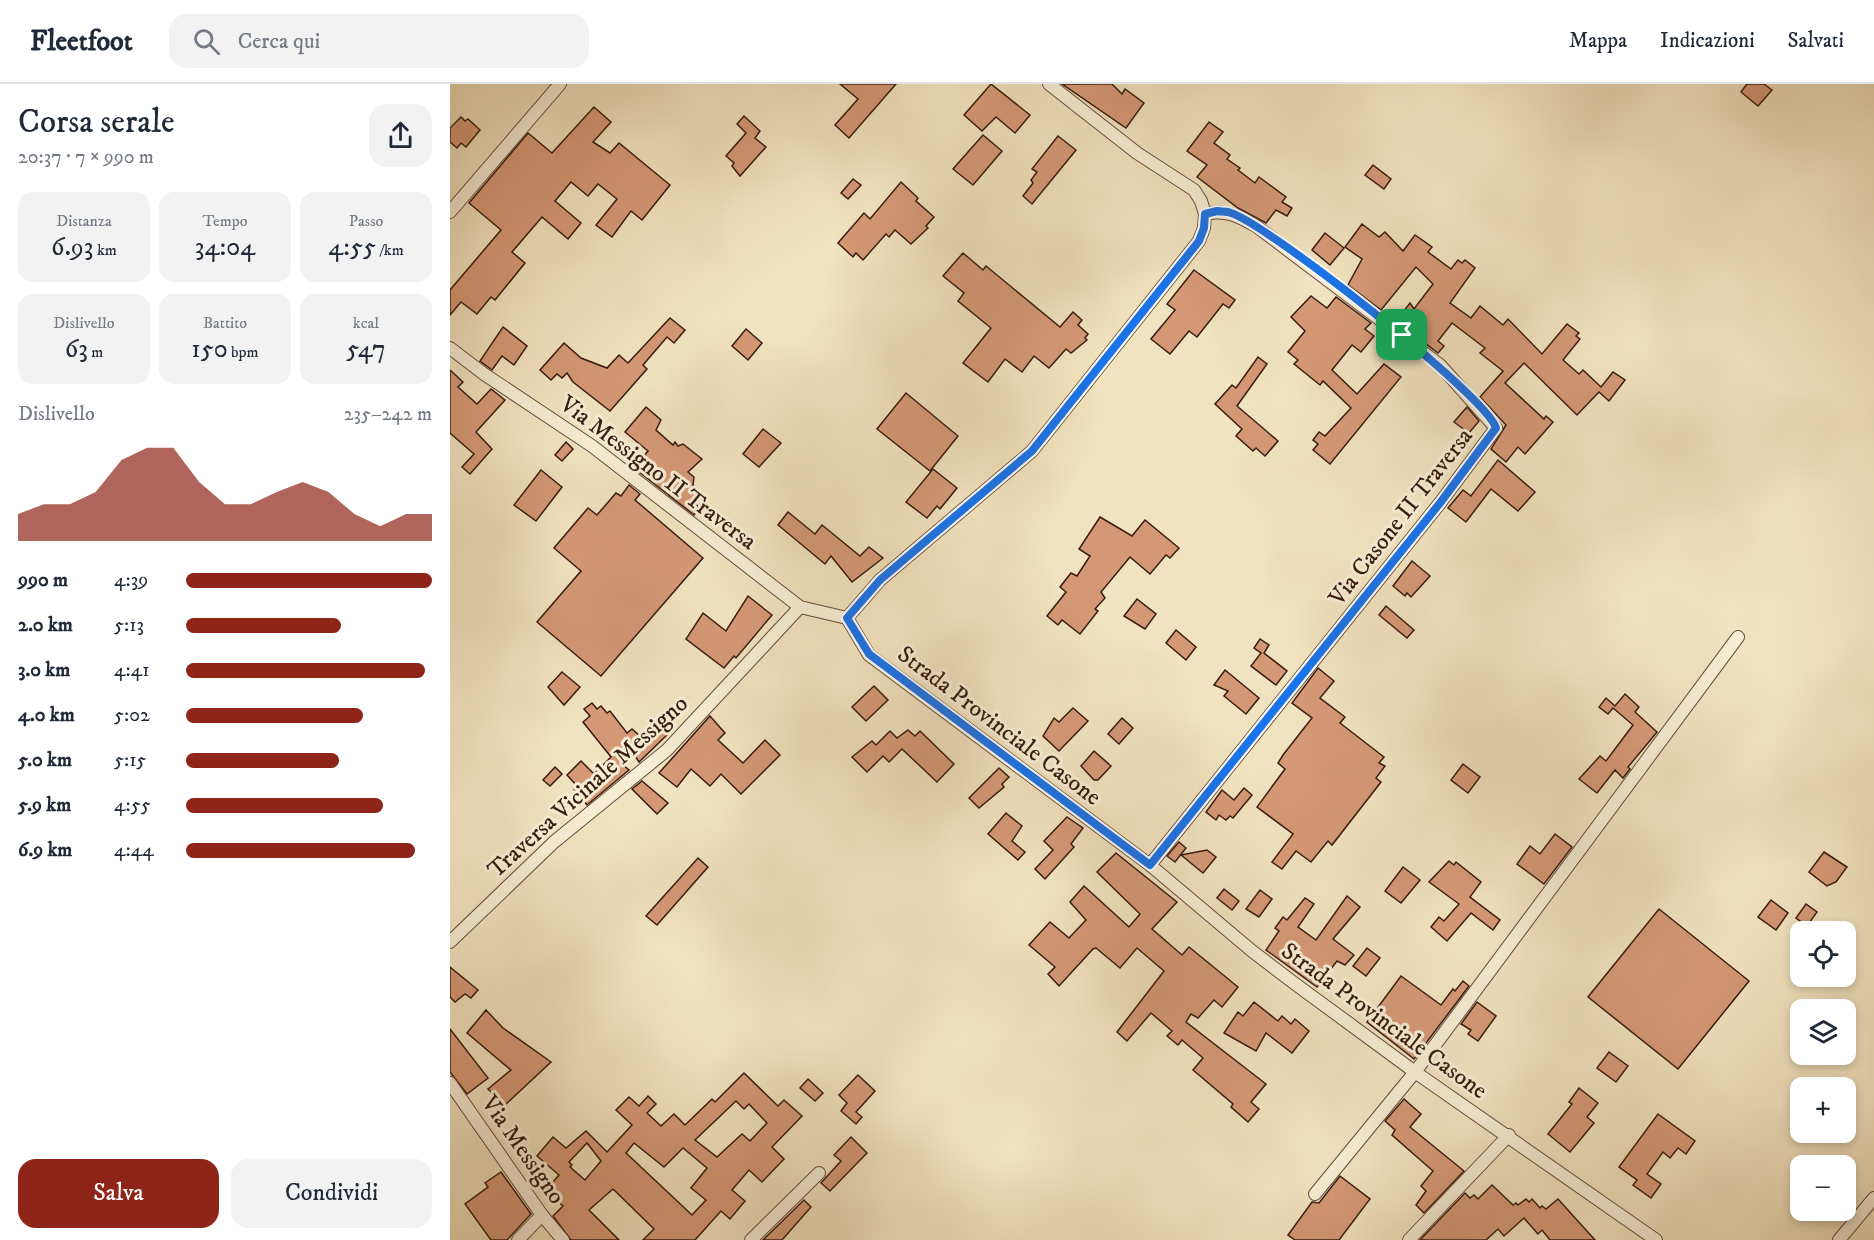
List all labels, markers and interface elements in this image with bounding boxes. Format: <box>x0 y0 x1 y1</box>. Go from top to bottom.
search box <box>169 14 589 68</box>
text: Fleetfoot <box>30 24 133 59</box>
icon: search <box>190 25 223 58</box>
text: Cerca qui <box>238 28 320 55</box>
text: Mappa <box>1569 28 1627 54</box>
text: Indicazioni <box>1660 28 1755 54</box>
text: Salvati <box>1788 28 1844 54</box>
text: Corsa serale <box>18 102 175 143</box>
button: share <box>369 104 432 167</box>
text: 20:37 · 7 × 990 m <box>18 145 154 170</box>
text: Distanza <box>56 211 112 231</box>
text: Tempo <box>203 211 247 231</box>
text: Passo <box>349 211 383 231</box>
text: 6.93 <box>51 231 93 264</box>
text: 34:04 <box>195 231 255 264</box>
text: 4:55 <box>328 231 376 264</box>
text: km <box>93 240 117 260</box>
text: /km <box>376 240 404 260</box>
pin <box>1376 309 1427 360</box>
text: Dislivello <box>53 313 115 333</box>
text: Battito <box>203 313 247 333</box>
text: kcal <box>353 313 379 333</box>
icon: arrive <box>1385 318 1418 351</box>
text: 63 <box>65 333 88 366</box>
text: 150 <box>191 333 228 366</box>
text: 547 <box>346 333 386 366</box>
text: m <box>88 342 103 362</box>
text: bpm <box>228 342 259 362</box>
street label: Via Messigno II Traversa <box>553 389 763 557</box>
text: Dislivello <box>18 402 95 427</box>
text: 235–242 m <box>344 402 432 427</box>
street label: Via Casone II Traversa <box>1322 422 1480 613</box>
text: 990 m <box>18 568 68 593</box>
text: 4:39 <box>114 568 148 593</box>
text: 2.0 km <box>18 613 73 638</box>
text: 5:13 <box>114 613 144 638</box>
street label: Strada Provinciale Casone <box>891 640 1107 813</box>
text: 3.0 km <box>18 658 70 683</box>
text: 4:41 <box>114 658 150 683</box>
street label: Traversa Vicinale Messigno <box>481 689 695 885</box>
text: 4.0 km <box>18 703 75 728</box>
text: 5:02 <box>114 703 150 728</box>
text: 5.0 km <box>18 748 72 773</box>
text: 5:15 <box>114 748 146 773</box>
text: 5.9 km <box>18 793 71 818</box>
text: 4:55 <box>114 793 151 818</box>
text: 6.9 km <box>18 838 72 863</box>
text: 4:44 <box>114 838 154 863</box>
map controls <box>1790 921 1856 1221</box>
button: locate <box>1790 921 1856 987</box>
street label: Strada Provinciale Casone <box>1275 936 1493 1106</box>
button: layers <box>1790 999 1856 1065</box>
button: + <box>1790 1077 1856 1143</box>
street label: Via Messigno <box>474 1089 571 1210</box>
button: − <box>1790 1155 1856 1221</box>
button: Salva <box>18 1159 219 1228</box>
button: Condividi <box>231 1159 432 1228</box>

